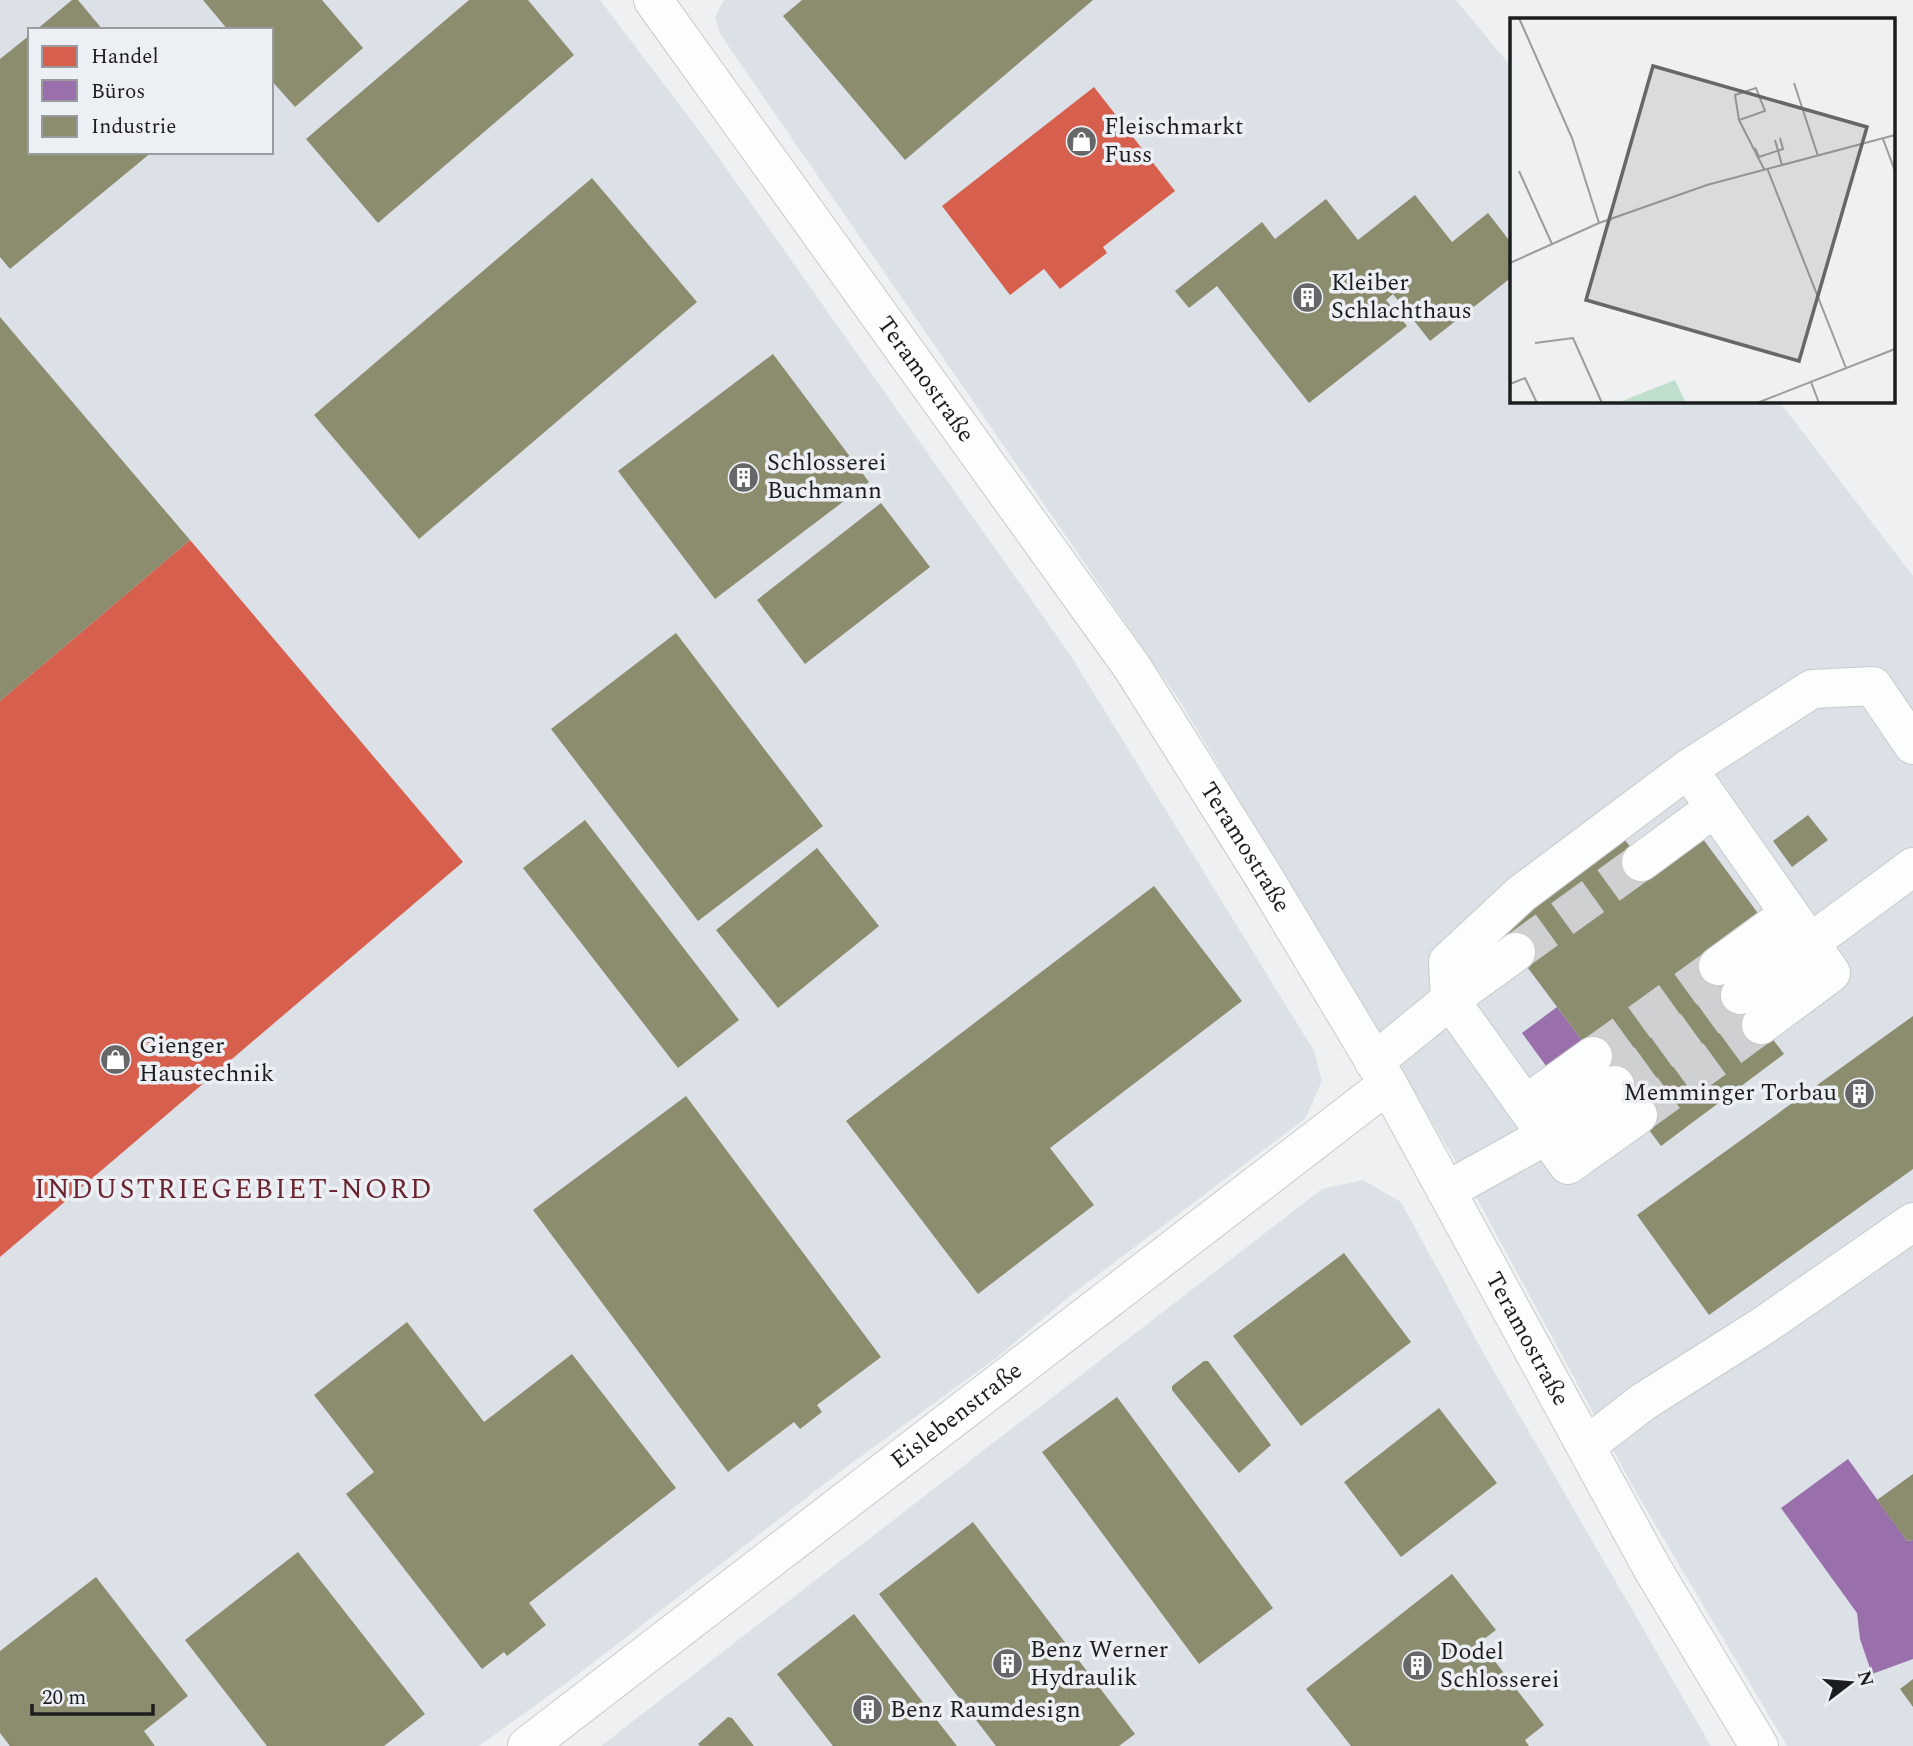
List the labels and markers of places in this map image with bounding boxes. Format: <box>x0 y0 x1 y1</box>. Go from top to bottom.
place label: Fleischmarkt Fuss <box>1104 109 1243 173</box>
shop icon: Fleischmarkt Fuss <box>1064 124 1098 158</box>
place label: Kleiber Schlachthaus <box>1331 265 1472 329</box>
building icon: Kleiber Schlachthaus <box>1291 280 1325 314</box>
place label: Schlosserei Buchmann <box>767 445 886 509</box>
building icon: Schlosserei Buchmann <box>727 460 761 494</box>
place label: Gienger Haustechnik <box>139 1028 274 1092</box>
shop icon: Gienger Haustechnik <box>99 1043 133 1077</box>
place label: Memminger Torbau <box>1624 1075 1837 1111</box>
building icon: Memminger Torbau <box>1843 1076 1877 1110</box>
place label: Benz Werner Hydraulik <box>1030 1632 1168 1696</box>
place label: Dodel Schlosserei <box>1440 1634 1559 1698</box>
building icon: Benz Werner Hydraulik <box>990 1647 1024 1681</box>
building icon: Dodel Schlosserei <box>1400 1649 1434 1683</box>
place label: Benz Raumdesign <box>890 1692 1081 1728</box>
building icon: Benz Raumdesign <box>850 1693 884 1727</box>

